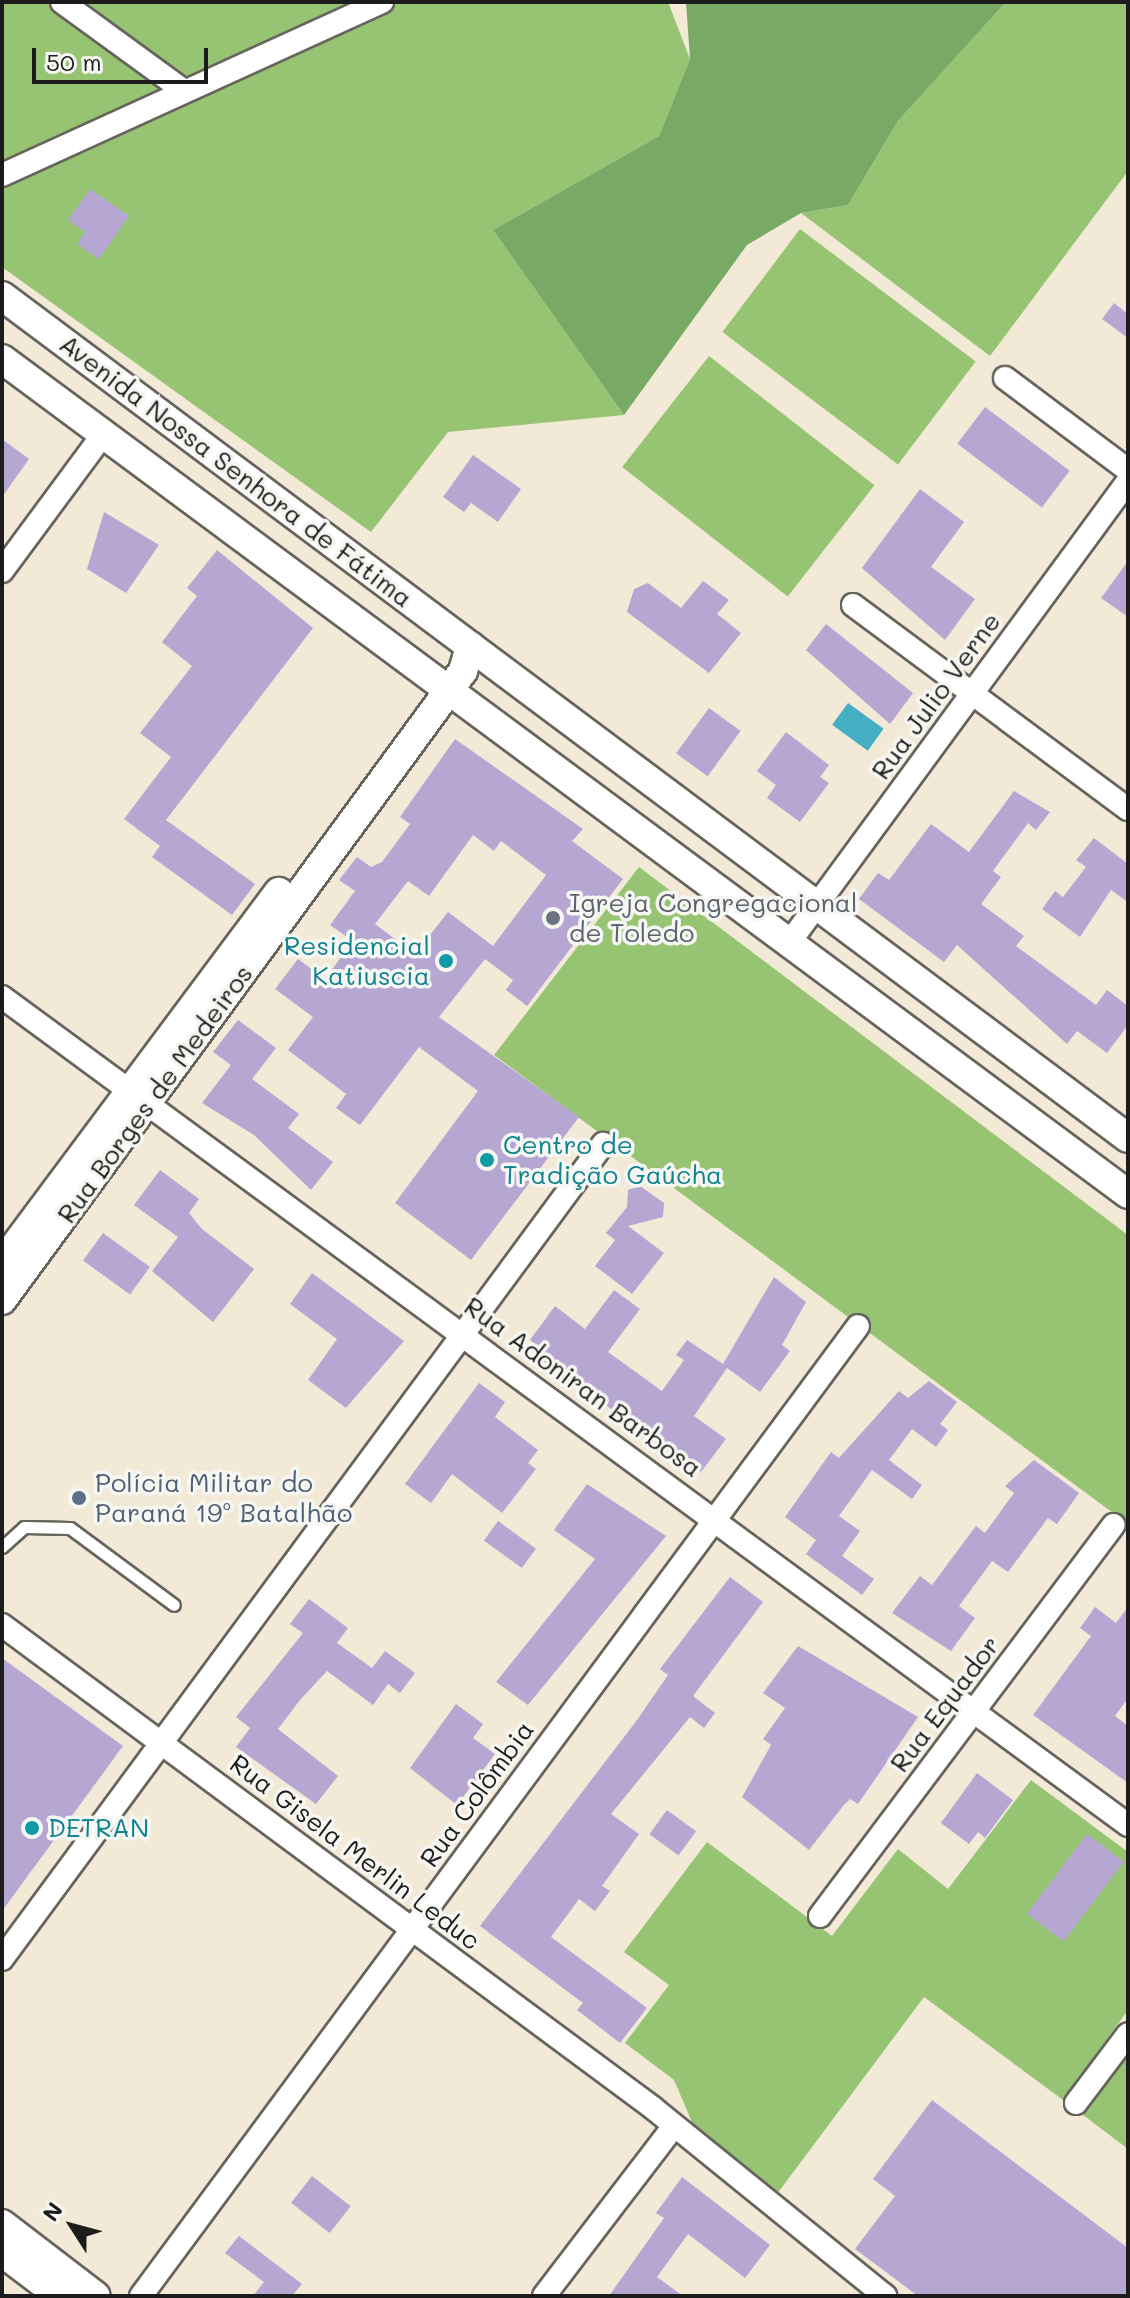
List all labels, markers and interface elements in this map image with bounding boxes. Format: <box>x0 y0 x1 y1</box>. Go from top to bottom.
scale bar <box>36 32 212 82</box>
text: 50 m <box>46 46 102 77</box>
street label: Avenida Nossa Senhora de Fátima <box>53 328 419 614</box>
street label: Rua Julio Verne <box>865 607 1007 785</box>
place label: Igreja Congregacional de Toledo <box>569 887 858 948</box>
marker: Igreja Congregacional de Toledo <box>544 909 562 927</box>
place label: Residencial Katiuscia <box>284 930 430 992</box>
marker: Residencial Katiuscia <box>437 952 455 970</box>
street label: Rua Borges de Medeiros <box>51 959 259 1229</box>
place label: Centro de Tradição Gaúcha <box>503 1129 722 1190</box>
marker: Centro de Tradição Gaúcha <box>478 1151 496 1169</box>
street label: Rua Adoniran Barbosa <box>458 1290 708 1484</box>
place label: Polícia Militar do Paraná 19º Batalhão <box>95 1467 353 1528</box>
marker: Polícia Militar do Paraná 19º Batalhão <box>70 1489 88 1507</box>
street label: Rua Equador <box>884 1630 1006 1778</box>
street label: Rua Colômbia <box>414 1715 540 1873</box>
street label: Rua Gisela Merlin Leduc <box>224 1748 486 1956</box>
place label: DETRAN <box>48 1812 149 1844</box>
marker: DETRAN <box>23 1819 41 1837</box>
north arrow <box>32 2186 112 2266</box>
text: N <box>36 2196 69 2227</box>

